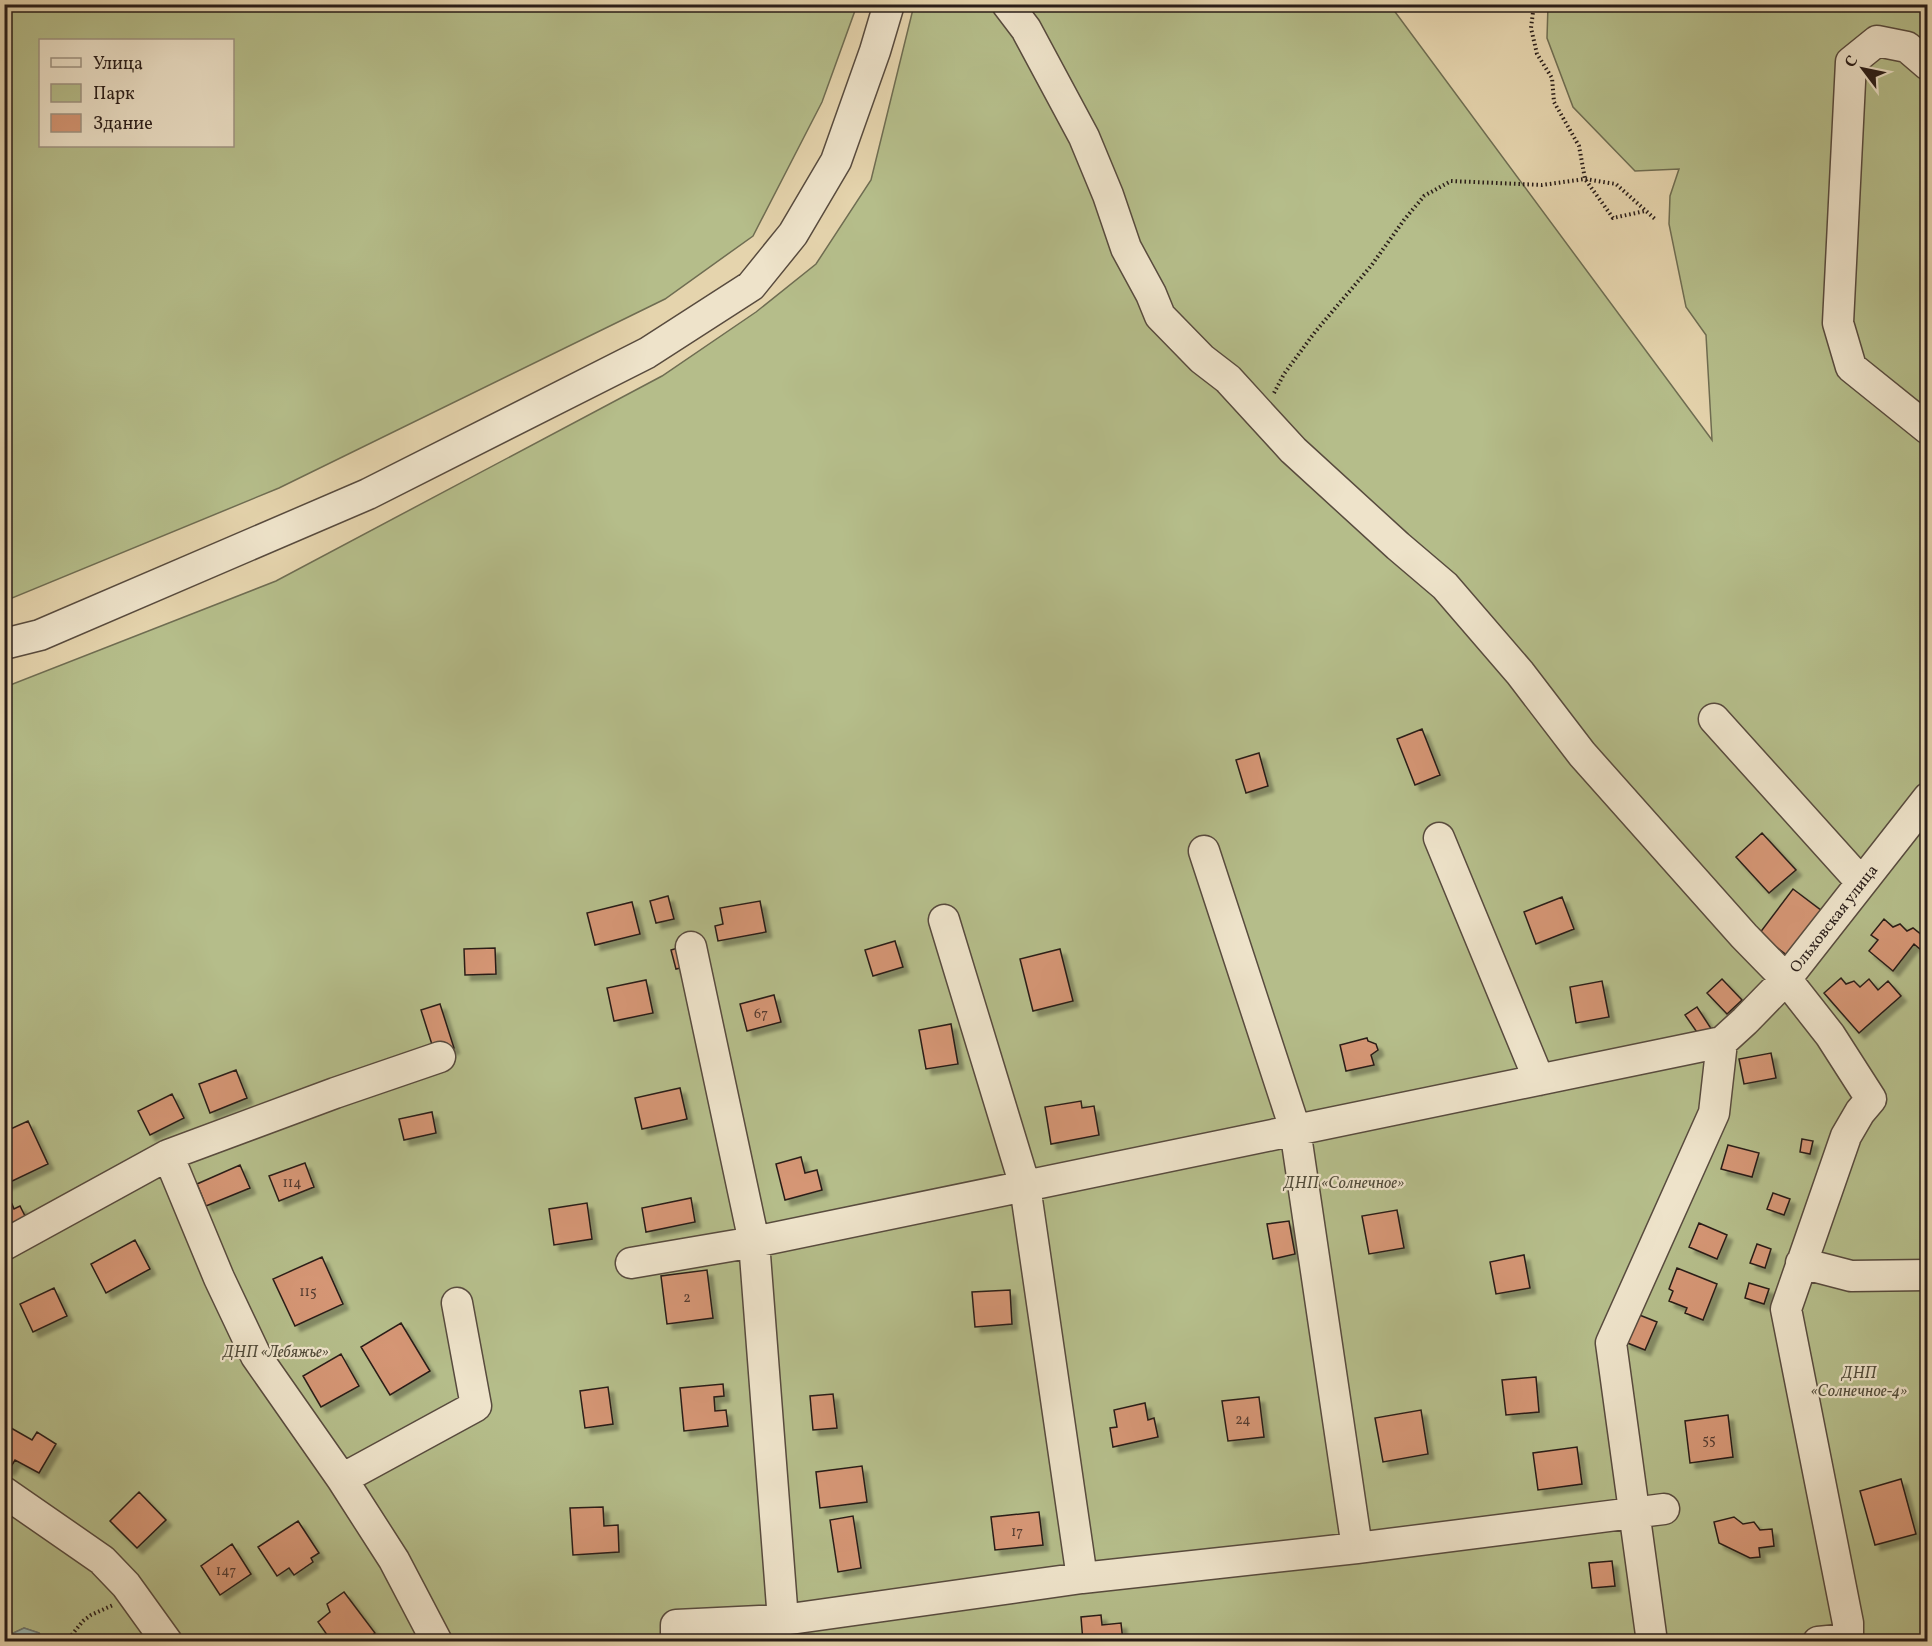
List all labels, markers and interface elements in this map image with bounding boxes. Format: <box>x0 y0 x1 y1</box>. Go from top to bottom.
legend <box>39 39 234 147</box>
north arrow <box>1833 39 1893 99</box>
text: Улица <box>93 52 143 77</box>
text: С <box>1840 52 1864 72</box>
text: Парк <box>93 82 135 107</box>
text: Здание <box>93 112 153 137</box>
street label: Ольховская улица <box>1785 860 1884 978</box>
house number: 67 <box>754 1005 768 1024</box>
park label: ДНП «Солнечное» <box>1283 1173 1404 1195</box>
house number: 114 <box>282 1174 302 1193</box>
house number: 115 <box>299 1283 317 1302</box>
house number: 2 <box>683 1289 691 1308</box>
park label: ДНП «Лебяжье» <box>222 1342 329 1364</box>
park label: ДНП «Солнечное-4» <box>1811 1363 1907 1403</box>
house number: 24 <box>1235 1411 1251 1430</box>
house number: 55 <box>1702 1431 1716 1450</box>
house number: 17 <box>1011 1523 1023 1542</box>
house number: 147 <box>216 1562 236 1581</box>

